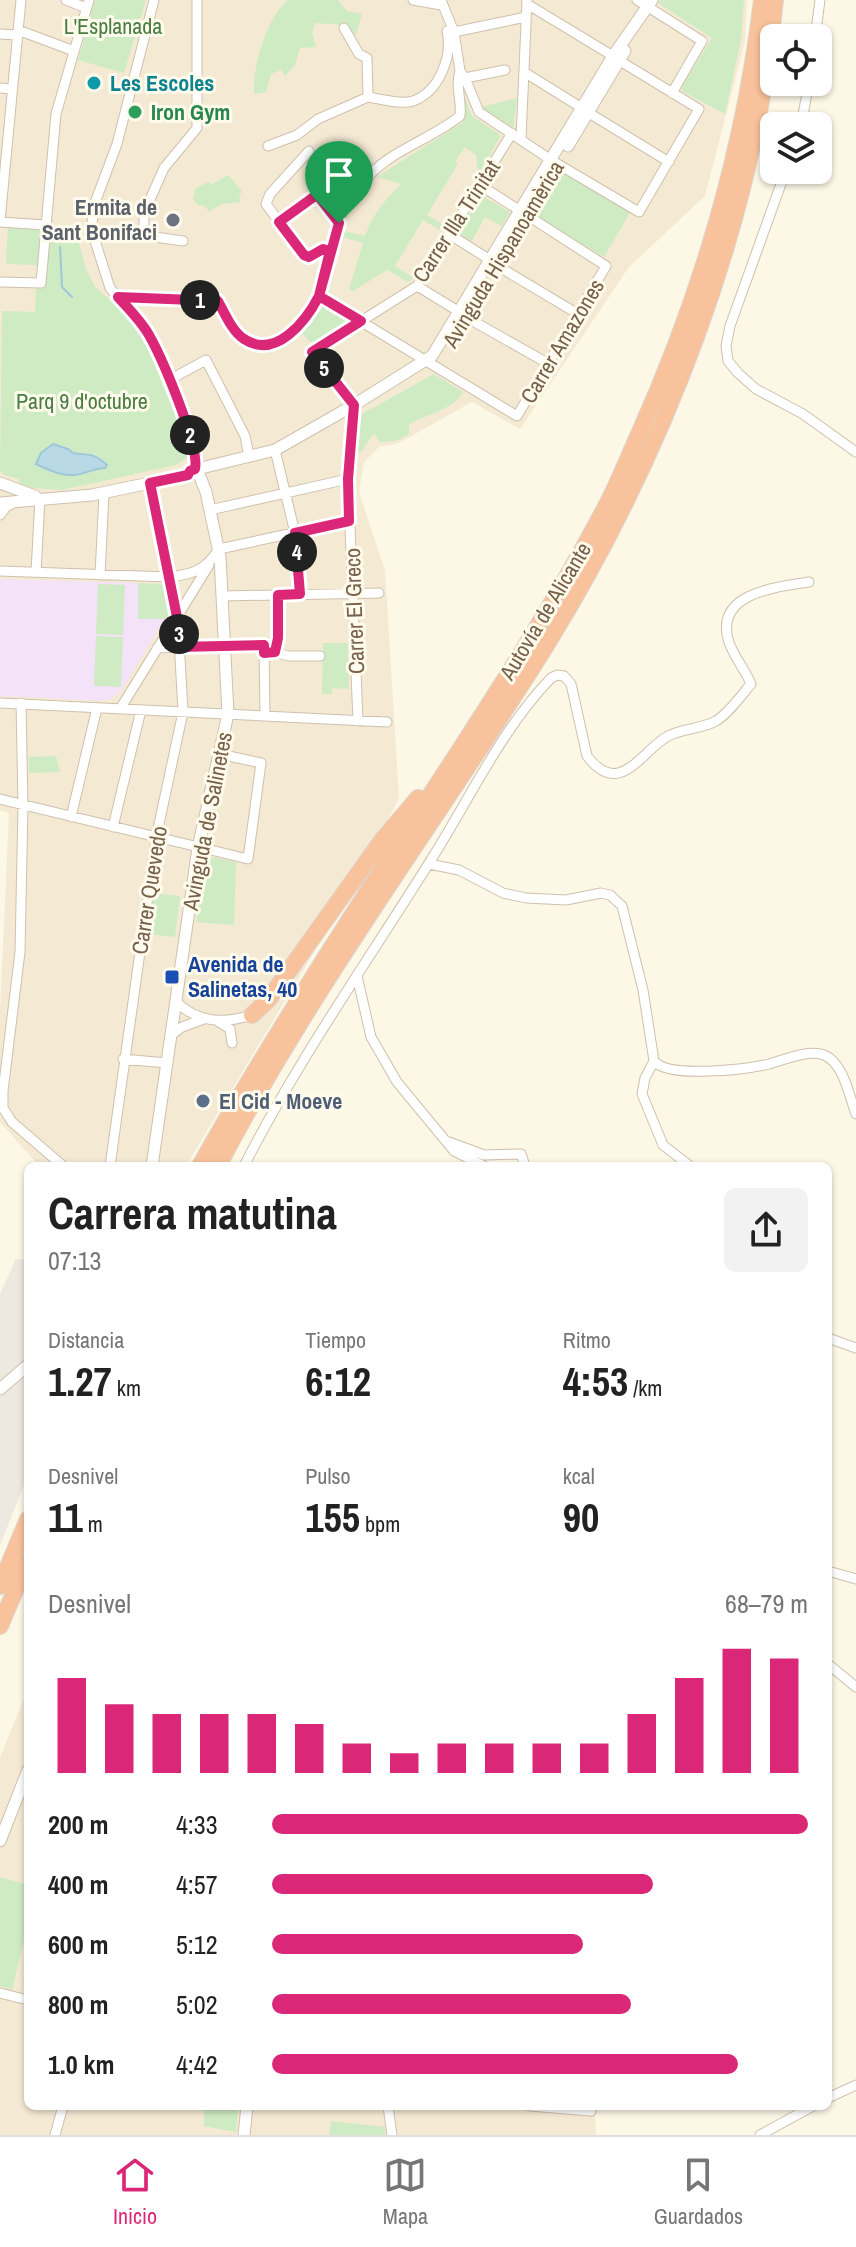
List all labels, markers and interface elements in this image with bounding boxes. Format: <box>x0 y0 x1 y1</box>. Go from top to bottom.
park label: L'Esplanada <box>64 11 162 41</box>
map controls <box>760 24 832 184</box>
button: locate <box>760 24 832 96</box>
place label: Les Escoles <box>110 68 214 98</box>
marker: Les Escoles <box>85 74 103 92</box>
place label: Iron Gym <box>151 97 230 127</box>
marker: Iron Gym <box>126 103 144 121</box>
button: layers <box>760 112 832 184</box>
pin <box>305 141 373 223</box>
icon: arrive <box>317 153 361 197</box>
street label: Carrer Illa Trinitat <box>405 154 507 288</box>
street label: Avinguda Hispanoamèrica <box>435 155 571 354</box>
place label: Ermita de Sant Bonifaci <box>42 192 157 247</box>
marker: Ermita de Sant Bonifaci <box>164 211 182 229</box>
street label: Carrer Amazones <box>513 273 611 409</box>
pin: 1 <box>180 280 220 320</box>
text: 1 <box>195 285 205 315</box>
pin: 5 <box>304 348 344 388</box>
text: 5 <box>319 353 329 383</box>
park label: Parq 9 d'octubre <box>16 386 148 416</box>
pin: 2 <box>170 415 210 455</box>
text: 2 <box>185 420 195 450</box>
pin: 4 <box>277 532 317 572</box>
text: 4 <box>292 537 302 567</box>
street label: Autovía de Alicante <box>492 537 598 686</box>
street label: Carrer El Greco <box>337 547 371 675</box>
pin: 3 <box>159 614 199 654</box>
text: 3 <box>174 619 184 649</box>
street label: Avinguda de Salinetes <box>175 729 239 914</box>
street label: Carrer Quevedo <box>124 824 174 956</box>
place label: Avenida de Salinetas, 40 <box>188 949 297 1004</box>
marker: Avenida de Salinetas, 40 <box>163 968 181 986</box>
place label: El Cid - Moeve <box>219 1086 342 1116</box>
marker: El Cid - Moeve <box>194 1092 212 1110</box>
text: Carrera matutina <box>48 1183 337 1243</box>
button: share <box>724 1188 808 1272</box>
text: 07:13 <box>48 1243 101 1278</box>
text: Distancia <box>48 1325 124 1355</box>
text: Tiempo <box>305 1325 366 1355</box>
text: Ritmo <box>563 1325 611 1355</box>
text: 1.27 <box>48 1355 112 1408</box>
text: 6:12 <box>305 1355 371 1408</box>
text: 4:53 <box>563 1355 628 1408</box>
text: km <box>112 1373 141 1403</box>
text: /km <box>628 1373 662 1403</box>
text: Desnivel <box>48 1461 118 1491</box>
text: Pulso <box>305 1461 350 1491</box>
text: kcal <box>563 1461 595 1491</box>
text: 11 <box>48 1491 83 1544</box>
text: 155 <box>305 1491 360 1544</box>
text: 90 <box>563 1491 599 1544</box>
text: m <box>83 1509 103 1539</box>
text: bpm <box>360 1509 400 1539</box>
text: Desnivel <box>48 1586 131 1621</box>
text: 68–79 m <box>725 1586 808 1621</box>
text: 200 m <box>48 1807 108 1842</box>
text: 4:33 <box>176 1807 218 1842</box>
text: 400 m <box>48 1867 108 1902</box>
text: 4:57 <box>176 1867 218 1902</box>
text: 600 m <box>48 1927 108 1962</box>
text: 5:12 <box>176 1927 218 1962</box>
text: 800 m <box>48 1987 108 2022</box>
text: 5:02 <box>176 1987 218 2022</box>
text: 1.0 km <box>48 2047 114 2082</box>
text: 4:42 <box>176 2047 218 2082</box>
tab: Inicio <box>113 2153 157 2231</box>
tab: Mapa <box>383 2153 428 2231</box>
tab: Guardados <box>654 2153 743 2231</box>

